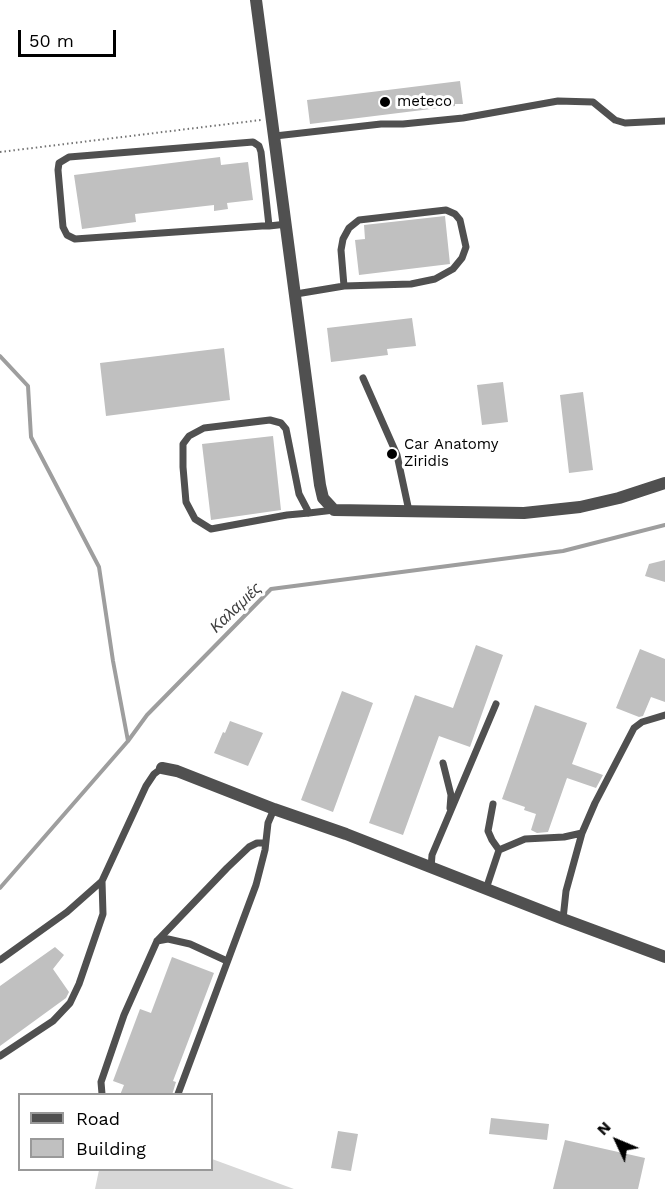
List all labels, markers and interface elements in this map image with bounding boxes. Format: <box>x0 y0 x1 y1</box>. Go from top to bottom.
scale bar <box>21 18 118 56</box>
text: 50 m <box>29 30 74 51</box>
place label: meteco <box>397 93 452 111</box>
marker: meteco <box>378 95 392 109</box>
place label: Car Anatomy Ziridis <box>404 436 498 471</box>
marker: Car Anatomy Ziridis <box>385 447 399 461</box>
water label: Καλαμιές <box>206 579 266 637</box>
legend <box>18 1093 213 1171</box>
text: Road <box>76 1108 120 1129</box>
north arrow <box>587 1111 647 1171</box>
text: N <box>593 1117 615 1139</box>
text: Building <box>76 1138 146 1159</box>

